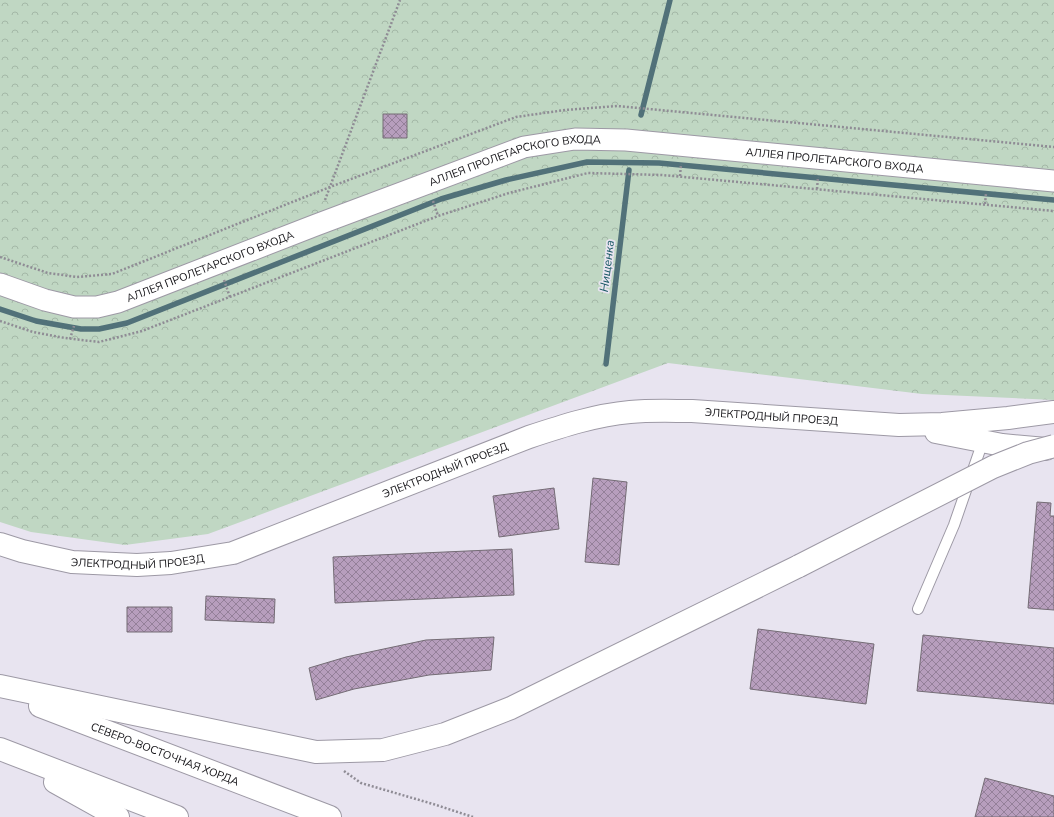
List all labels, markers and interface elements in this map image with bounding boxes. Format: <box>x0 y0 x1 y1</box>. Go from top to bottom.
street label: АЛЛЕЯ ПРОЛЕТАРСКОГО ВХОДА <box>427 132 601 190</box>
street label: АЛЛЕЯ ПРОЛЕТАРСКОГО ВХОДА <box>745 145 924 176</box>
street label: АЛЛЕЯ ПРОЛЕТАРСКОГО ВХОДА <box>124 227 296 306</box>
water label: Нищенка <box>596 239 618 293</box>
street label: ЭЛЕКТРОДНЫЙ ПРОЕЗД <box>704 405 839 429</box>
street label: ЭЛЕКТРОДНЫЙ ПРОЕЗД <box>380 439 511 502</box>
street label: ЭЛЕКТРОДНЫЙ ПРОЕЗД <box>70 551 206 573</box>
street label: СЕВЕРО-ВОСТОЧНАЯ ХОРДА <box>89 719 241 790</box>

